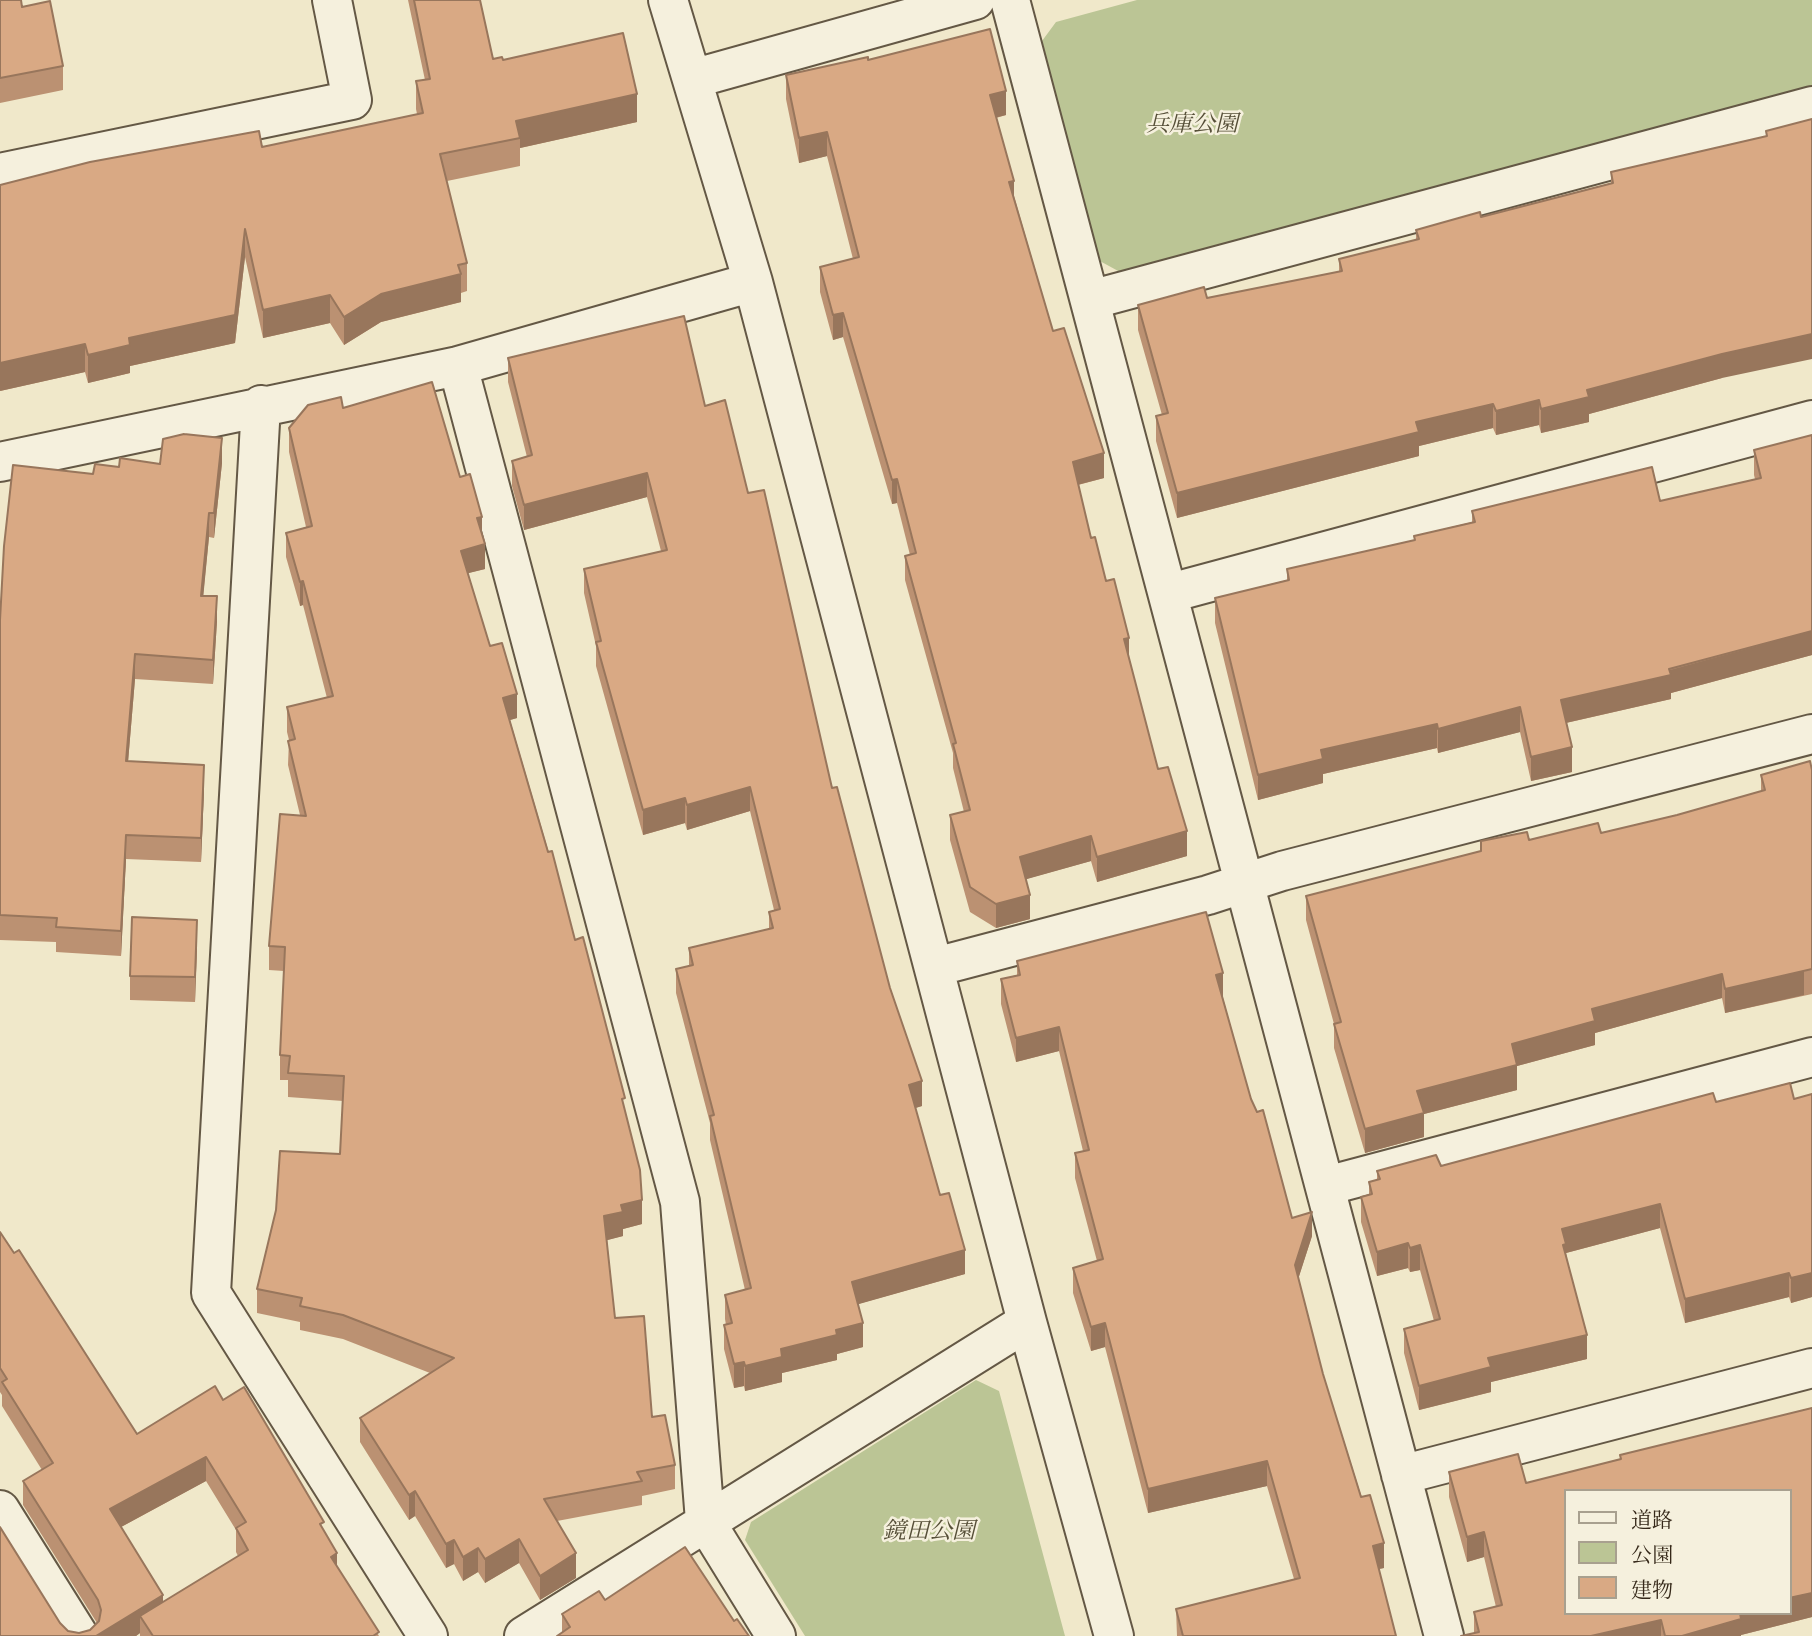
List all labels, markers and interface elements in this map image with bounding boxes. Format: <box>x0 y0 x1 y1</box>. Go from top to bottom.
park label: 兵庫公園 <box>1146 111 1238 139</box>
legend <box>1563 1489 1791 1615</box>
text: 道路 <box>1631 1506 1673 1533</box>
park label: 鏡田公園 <box>883 1518 975 1546</box>
text: 公園 <box>1631 1541 1673 1568</box>
text: 建物 <box>1631 1576 1673 1603</box>

